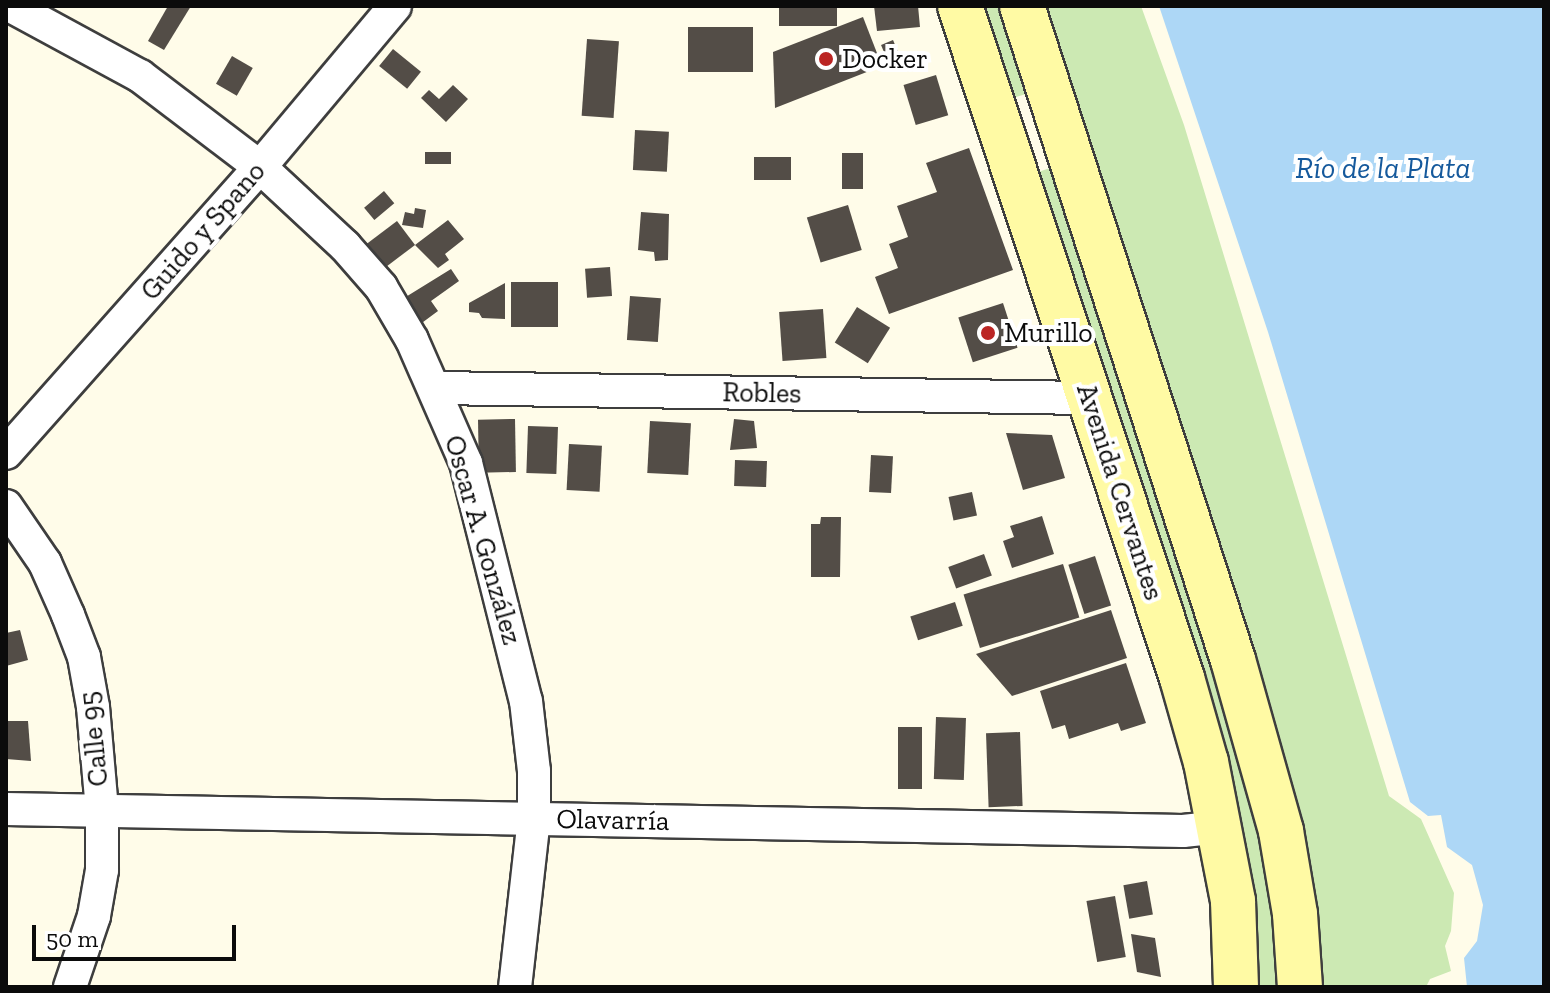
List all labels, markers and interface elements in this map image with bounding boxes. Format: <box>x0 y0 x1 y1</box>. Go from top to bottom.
place label: Docker <box>842 42 928 76</box>
marker: Docker <box>817 50 835 68</box>
water label: Río de la Plata <box>1295 150 1471 186</box>
street label: Guido y Spano <box>133 154 273 308</box>
place label: Murillo <box>1004 316 1093 350</box>
marker: Murillo <box>979 324 997 342</box>
street label: Robles <box>722 376 802 410</box>
street label: Avenida Cervantes <box>1069 380 1171 604</box>
street label: Oscar A. González <box>437 431 529 649</box>
street label: Calle 95 <box>72 690 116 788</box>
street label: Olavarría <box>556 802 670 838</box>
scale bar <box>36 909 240 959</box>
text: 50 m <box>46 924 98 953</box>

